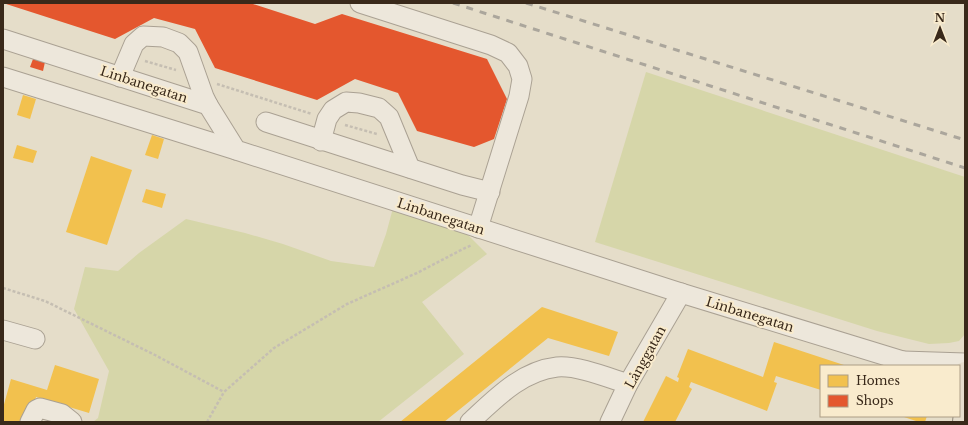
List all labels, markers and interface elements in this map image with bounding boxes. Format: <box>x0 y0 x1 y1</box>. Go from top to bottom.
north arrow <box>920 8 960 48</box>
text: N <box>935 11 946 25</box>
street label: Linbanegatan <box>98 62 190 107</box>
street label: Linbanegatan <box>395 194 487 239</box>
street label: Linbanegatan <box>704 293 796 336</box>
street label: Långgatan <box>621 323 670 392</box>
legend <box>820 365 960 417</box>
text: Homes <box>856 373 900 388</box>
text: Shops <box>856 393 893 408</box>

